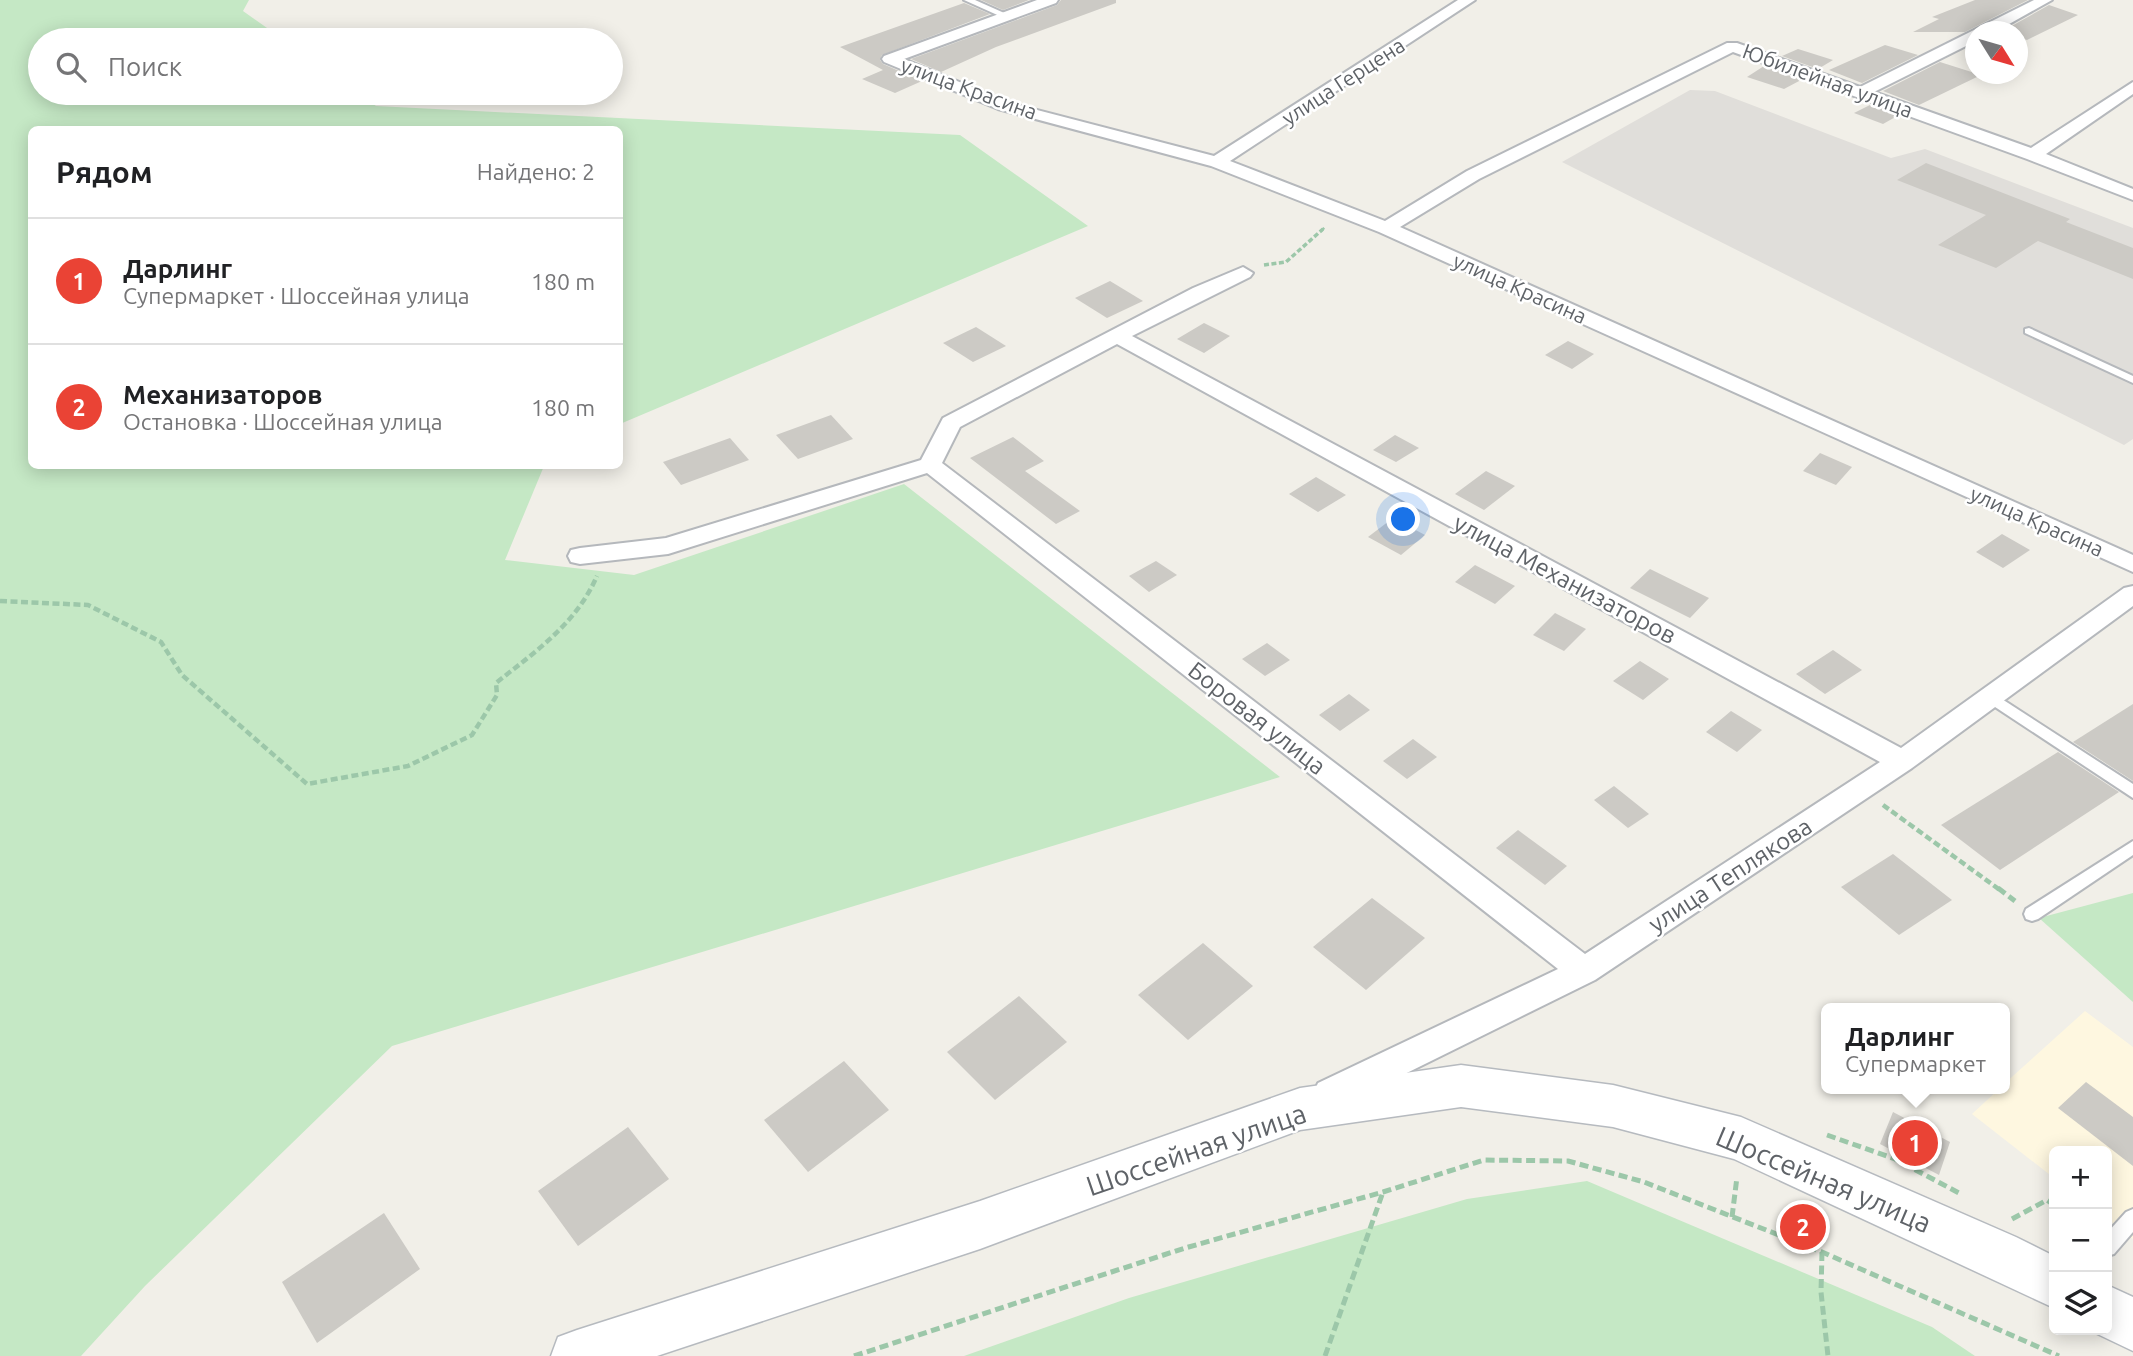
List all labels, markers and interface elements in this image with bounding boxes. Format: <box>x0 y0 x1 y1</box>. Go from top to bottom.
north arrow <box>1965 21 2028 84</box>
search box <box>28 28 623 105</box>
street label: улица Герцена <box>1277 32 1409 130</box>
street label: Юбилейная улица <box>1740 38 1916 122</box>
icon: search <box>52 48 90 86</box>
text: Поиск <box>108 52 182 81</box>
street label: улица Красина <box>898 52 1040 124</box>
text: Рядом <box>56 155 152 189</box>
text: Найдено: 2 <box>477 159 595 184</box>
street label: улица Красина <box>1450 248 1590 328</box>
text: Дарлинг <box>123 254 232 283</box>
text: 1 <box>73 269 85 294</box>
text: 180 m <box>531 269 595 294</box>
text: Супермаркет · Шоссейная улица <box>123 283 470 308</box>
text: Механизаторов <box>123 380 322 409</box>
text: 2 <box>73 395 85 420</box>
text: 180 m <box>531 395 595 420</box>
text: Остановка · Шоссейная улица <box>123 409 443 434</box>
street label: улица Красина <box>1967 481 2107 561</box>
your location <box>1386 502 1420 536</box>
street label: улица Механизаторов <box>1449 509 1681 649</box>
street label: Боровая улица <box>1183 656 1331 780</box>
street label: улица Теплякова <box>1643 812 1817 938</box>
popup <box>1821 1003 2010 1094</box>
text: Дарлинг <box>1845 1022 1954 1051</box>
text: Супермаркет <box>1845 1051 1986 1076</box>
street label: Шоссейная улица <box>1082 1097 1310 1201</box>
pin: 1 <box>1892 1117 1938 1169</box>
street label: Шоссейная улица <box>1712 1120 1936 1238</box>
map controls <box>2049 1146 2112 1335</box>
button: + <box>2049 1146 2112 1209</box>
pin: 2 <box>1780 1201 1826 1253</box>
button: − <box>2049 1209 2112 1272</box>
button: layers <box>2049 1272 2112 1335</box>

